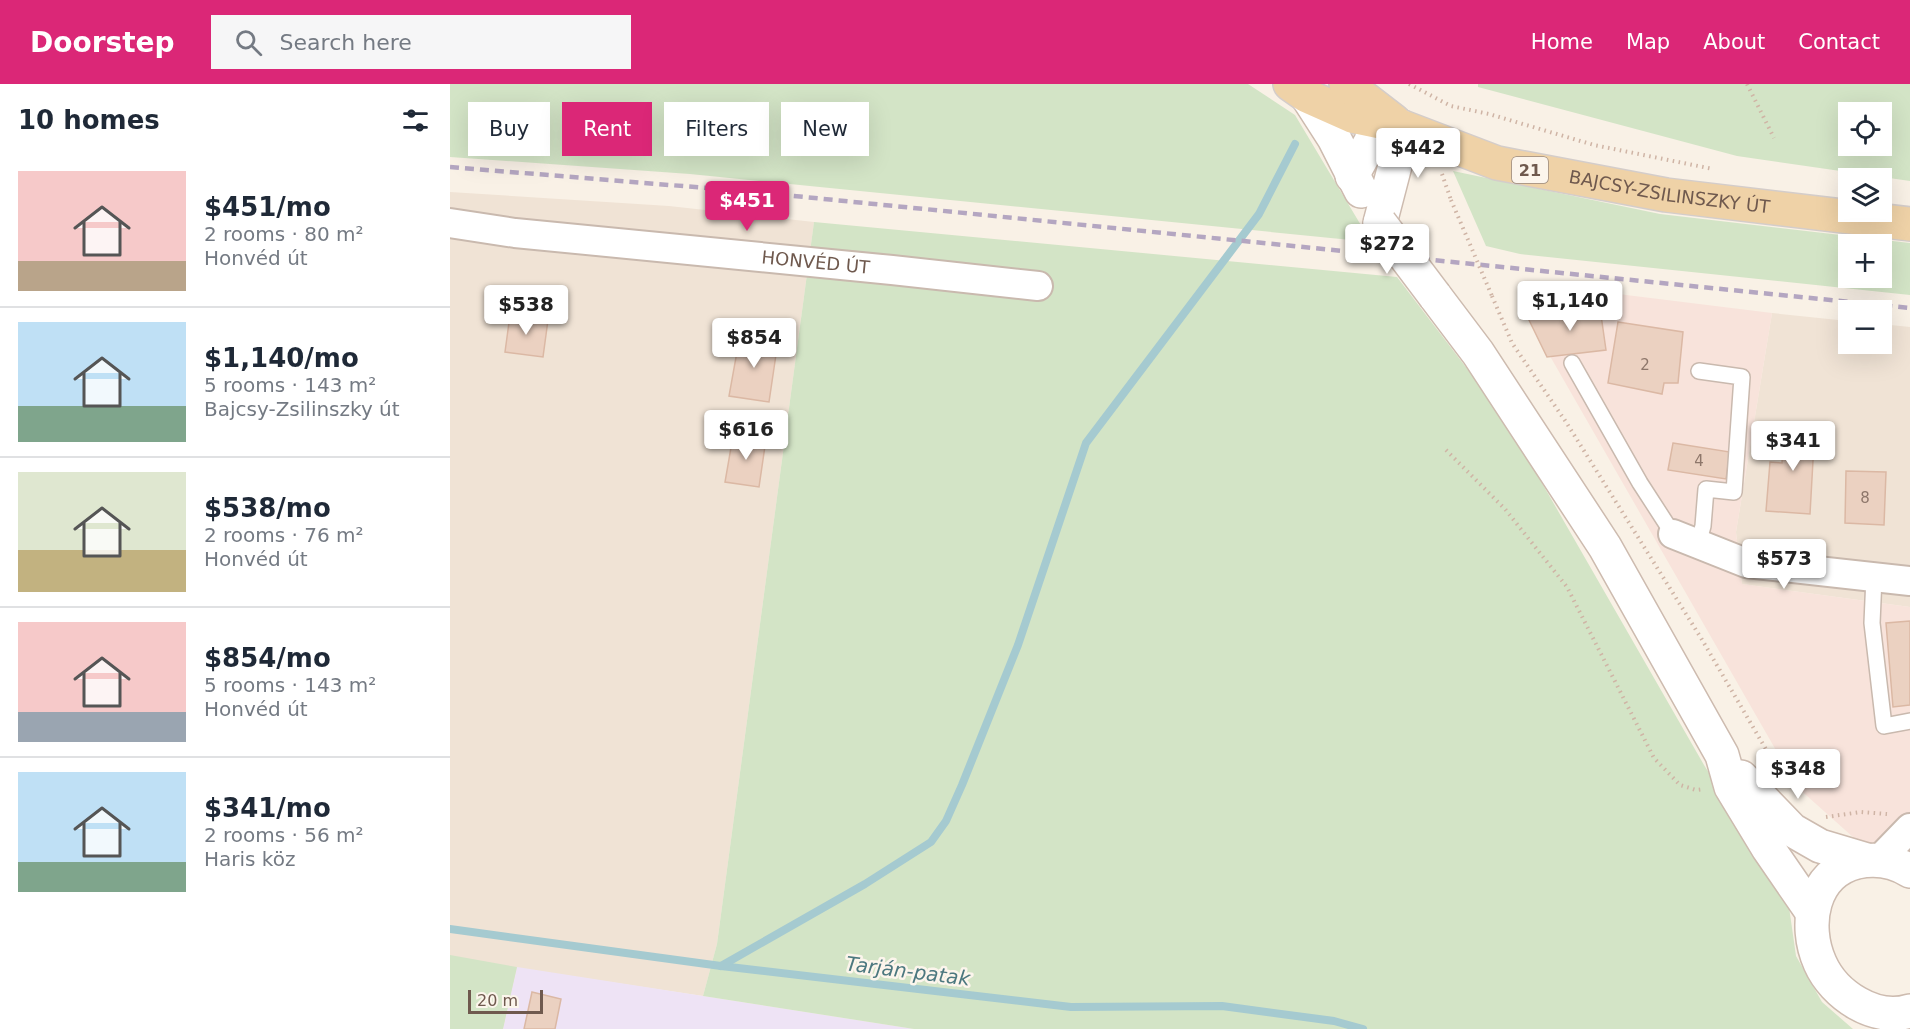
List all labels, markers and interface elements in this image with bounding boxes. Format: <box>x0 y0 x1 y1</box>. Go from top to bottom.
search box <box>211 15 631 69</box>
text: Doorstep <box>30 26 175 59</box>
icon: search <box>232 26 265 59</box>
text: Search here <box>280 30 412 55</box>
text: Home <box>1531 30 1593 54</box>
text: Map <box>1626 30 1670 54</box>
text: About <box>1703 30 1765 54</box>
text: Contact <box>1798 30 1880 54</box>
chip: Buy <box>468 102 550 156</box>
chip: Rent <box>562 102 652 156</box>
chip: Filters <box>664 102 769 156</box>
chip: New <box>781 102 869 156</box>
map controls <box>1838 102 1892 354</box>
button: locate <box>1838 102 1892 156</box>
icon: filters <box>399 104 432 137</box>
text: 10 homes <box>18 105 160 135</box>
pin: $442 <box>1382 128 1454 179</box>
text: $442 <box>1390 135 1446 159</box>
road number: 21 <box>1512 157 1548 183</box>
street label: BAJCSY-ZSILINSZKY ÚT <box>1567 166 1772 217</box>
button: layers <box>1838 168 1892 222</box>
pin: $451 <box>711 181 783 232</box>
text: $451 <box>719 188 775 212</box>
text: $451/mo <box>204 192 331 222</box>
icon: home <box>66 195 138 267</box>
text: 2 rooms · 80 m² <box>204 222 364 246</box>
pin: $272 <box>1351 224 1423 275</box>
text: $272 <box>1359 231 1415 255</box>
button: + <box>1838 234 1892 288</box>
text: Honvéd út <box>204 246 308 270</box>
street label: HONVÉD ÚT <box>761 246 872 278</box>
pin: $1,140 <box>1521 281 1619 332</box>
pin: $538 <box>490 285 562 336</box>
text: $1,140 <box>1531 288 1609 312</box>
text: $538 <box>498 292 554 316</box>
button: − <box>1838 300 1892 354</box>
pin: $854 <box>718 318 790 369</box>
text: $854 <box>726 325 782 349</box>
text: $1,140/mo <box>204 343 359 373</box>
icon: home <box>66 346 138 418</box>
house number: 2 <box>1640 356 1650 374</box>
text: 5 rooms · 143 m² <box>204 373 376 397</box>
text: Bajcsy-Zsilinszky út <box>204 397 400 421</box>
pin: $616 <box>710 410 782 461</box>
text: $616 <box>718 417 774 441</box>
pin: $341 <box>1757 421 1829 472</box>
text: $341 <box>1765 428 1821 452</box>
house number: 4 <box>1694 452 1704 470</box>
house number: 8 <box>1860 489 1870 507</box>
text: $538/mo <box>204 493 331 523</box>
icon: home <box>66 496 138 568</box>
text: 2 rooms · 76 m² <box>204 523 364 547</box>
pin: $573 <box>1748 539 1820 590</box>
text: $573 <box>1756 546 1812 570</box>
text: Honvéd út <box>204 547 308 571</box>
text: $854/mo <box>204 643 331 673</box>
icon: home <box>66 646 138 718</box>
text: 5 rooms · 143 m² <box>204 673 376 697</box>
text: Honvéd út <box>204 697 308 721</box>
pin: $348 <box>1762 749 1834 800</box>
text: $348 <box>1770 756 1826 780</box>
text: $341/mo <box>204 793 331 823</box>
icon: home <box>66 796 138 868</box>
text: 2 rooms · 56 m² <box>204 823 364 847</box>
text: Haris köz <box>204 847 295 871</box>
water label: Tarján-patak <box>845 951 973 991</box>
scale bar <box>468 987 543 1014</box>
text: 20 m <box>477 991 518 1010</box>

